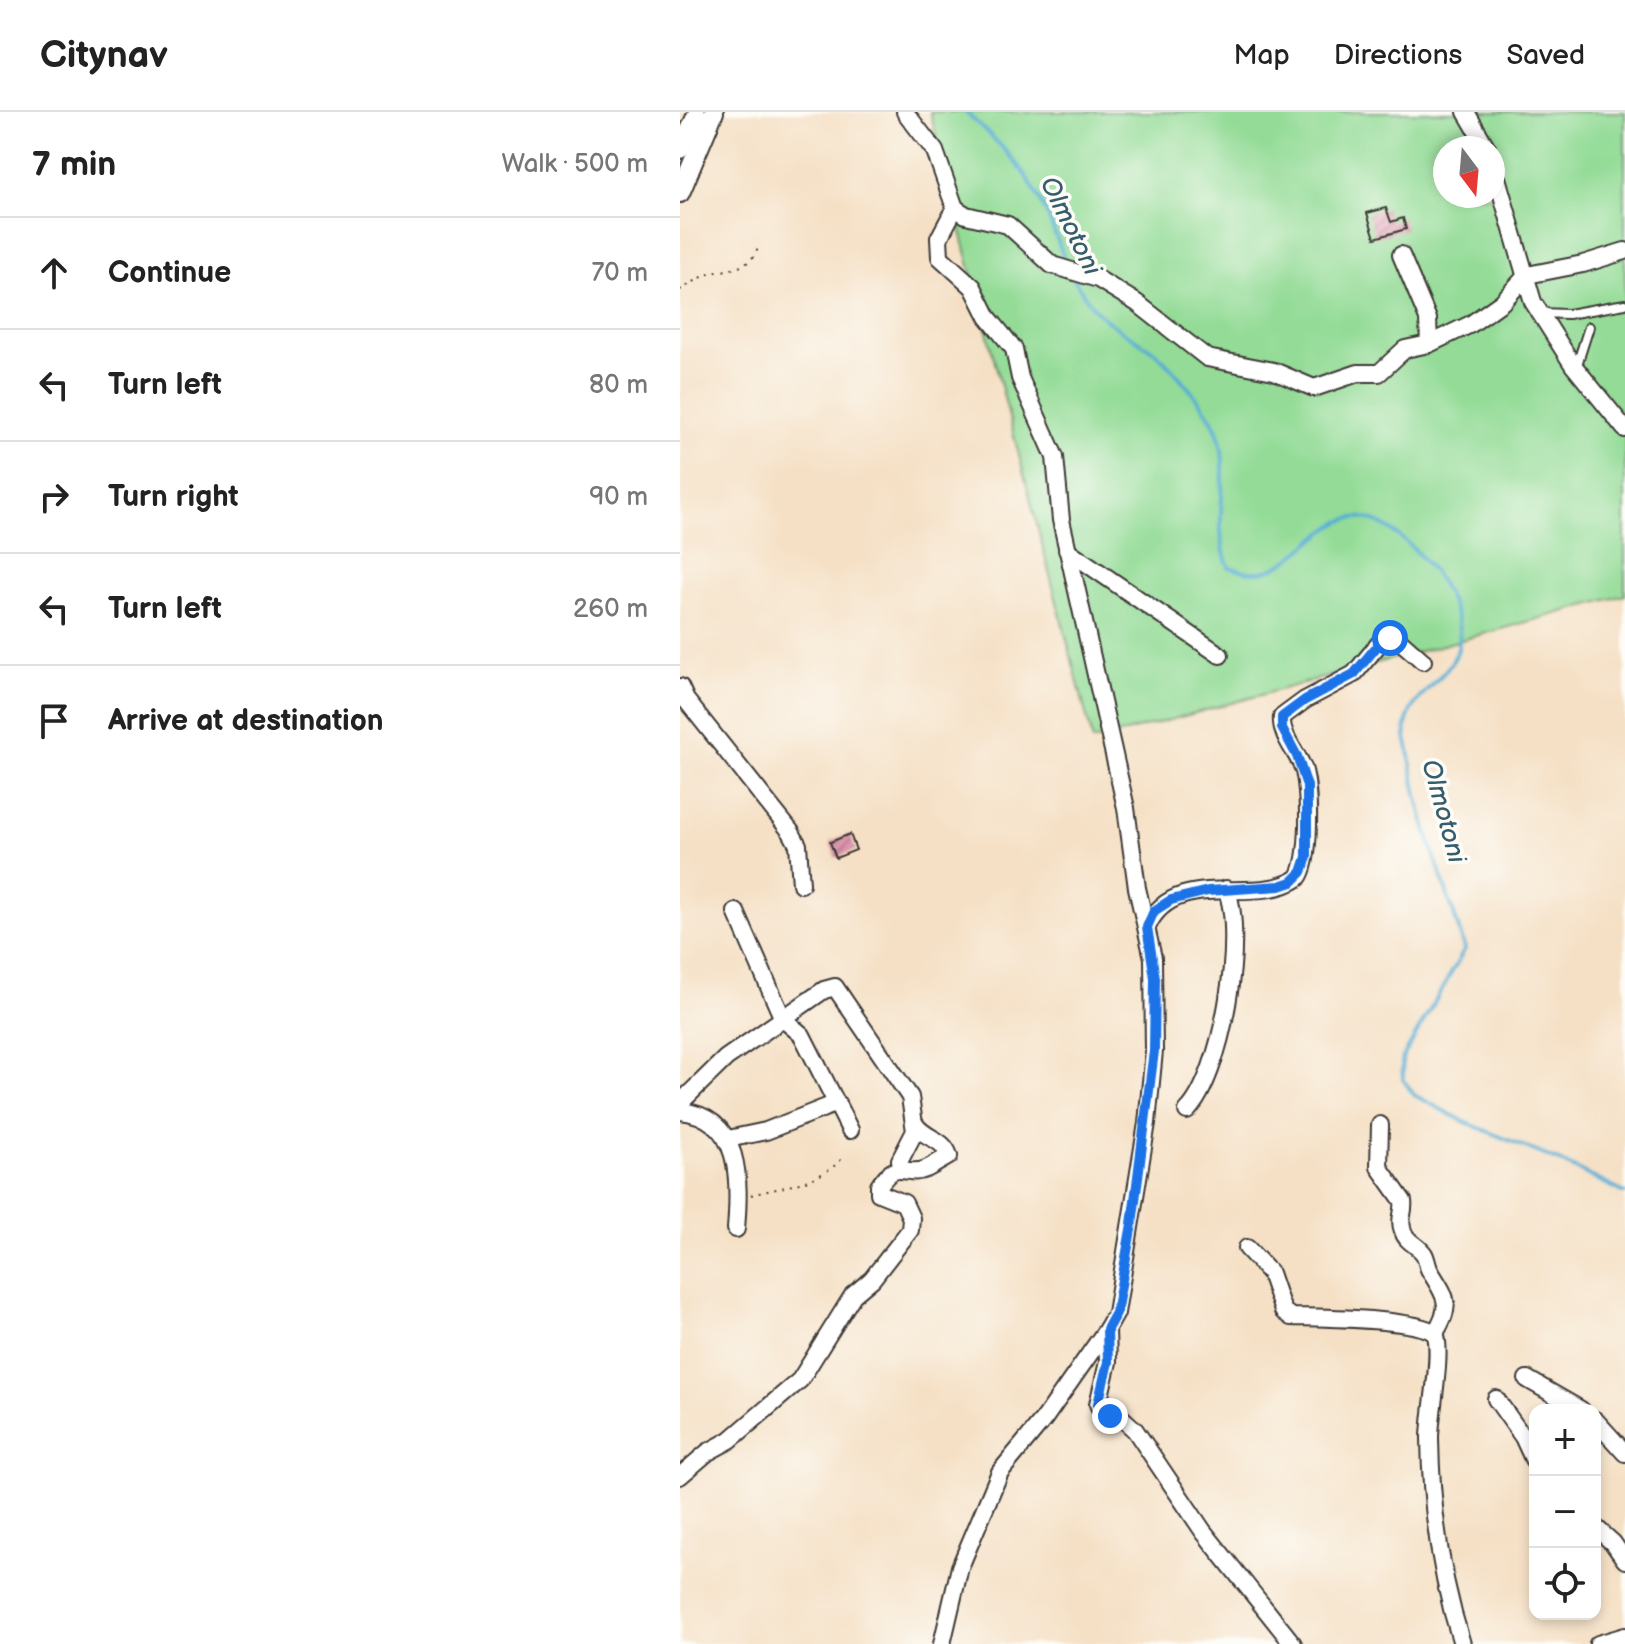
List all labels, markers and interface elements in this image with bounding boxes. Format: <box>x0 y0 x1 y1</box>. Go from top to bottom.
text: Citynav <box>40 33 167 78</box>
text: Map <box>1233 39 1290 72</box>
text: Directions <box>1334 39 1462 72</box>
text: Saved <box>1506 39 1585 72</box>
north arrow <box>1433 136 1505 208</box>
text: 7 min <box>32 144 116 185</box>
text: Walk · 500 m <box>502 149 648 180</box>
water label: Olmotoni <box>1033 172 1108 281</box>
icon: ahead <box>32 251 76 295</box>
text: Continue <box>108 255 231 291</box>
text: 70 m <box>591 258 648 289</box>
icon: left <box>32 363 76 407</box>
text: Turn left <box>108 367 222 403</box>
text: 80 m <box>589 370 648 401</box>
icon: right <box>32 475 76 519</box>
text: Turn right <box>108 479 239 515</box>
text: 90 m <box>589 482 648 513</box>
icon: left <box>32 587 76 631</box>
text: Turn left <box>108 591 222 627</box>
text: 260 m <box>573 594 648 625</box>
route start <box>1372 620 1408 656</box>
icon: arrive <box>32 699 76 743</box>
text: Arrive at destination <box>108 703 384 739</box>
water label: Olmotoni <box>1414 756 1472 867</box>
route end <box>1092 1398 1128 1434</box>
map controls <box>1529 1404 1601 1620</box>
button: + <box>1529 1404 1601 1476</box>
button: − <box>1529 1476 1601 1548</box>
button: locate <box>1529 1548 1601 1620</box>

